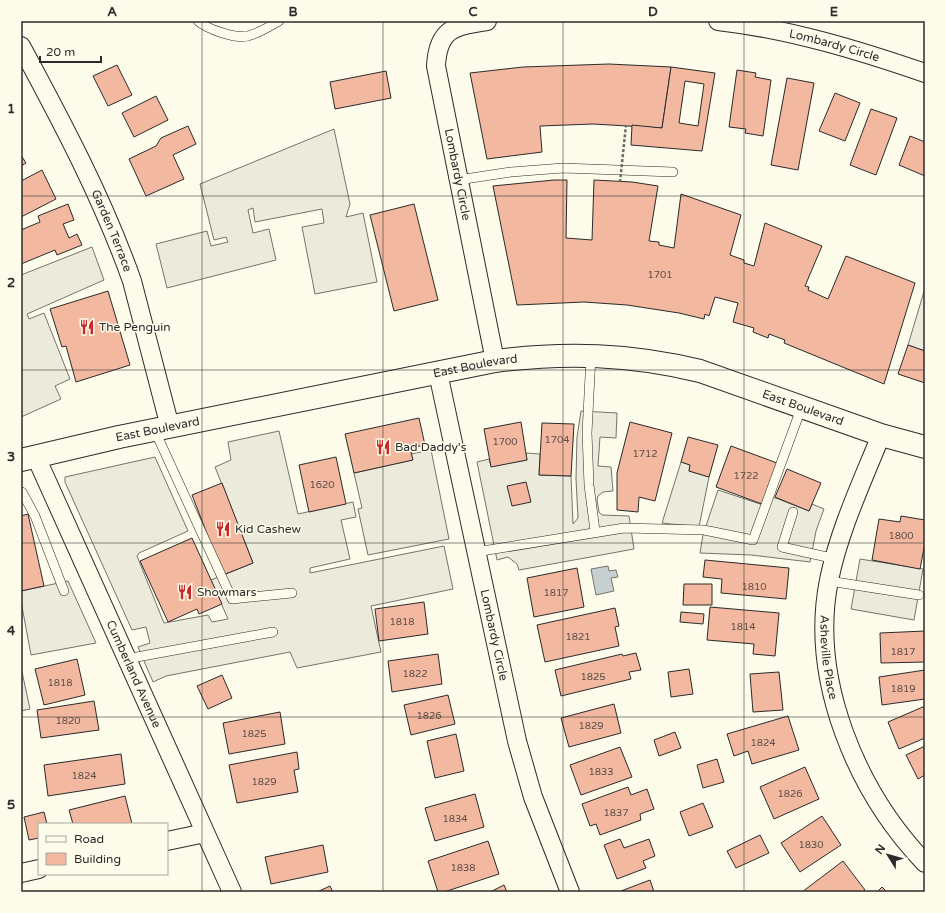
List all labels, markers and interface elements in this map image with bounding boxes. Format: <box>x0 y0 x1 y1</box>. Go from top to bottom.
text: A <box>107 4 117 20</box>
text: B <box>288 4 298 20</box>
text: C <box>468 4 478 20</box>
text: D <box>648 4 658 20</box>
text: E <box>830 4 838 20</box>
street label: Lombardy Circle <box>788 26 881 65</box>
scale bar <box>40 38 101 64</box>
text: 20 m <box>46 45 75 59</box>
text: 1 <box>7 101 15 117</box>
street label: Lombardy Circle <box>442 127 474 222</box>
street label: Garden Terrace <box>88 188 135 274</box>
house number: 1701 <box>647 269 673 281</box>
text: 2 <box>7 275 15 291</box>
restaurant icon: The Penguin <box>78 318 96 336</box>
place label: The Penguin <box>99 320 171 334</box>
street label: East Boulevard <box>432 352 518 380</box>
street label: East Boulevard <box>760 387 846 428</box>
street label: East Boulevard <box>114 414 201 445</box>
house number: 1704 <box>544 434 570 446</box>
house number: 1700 <box>492 436 518 448</box>
restaurant icon: Bad Daddy's <box>374 438 392 456</box>
place label: Bad Daddy's <box>395 440 467 454</box>
house number: 1712 <box>632 448 658 460</box>
text: 3 <box>7 449 15 465</box>
house number: 1722 <box>733 470 759 482</box>
house number: 1620 <box>309 479 335 491</box>
restaurant icon: Kid Cashew <box>214 520 232 538</box>
place label: Kid Cashew <box>235 522 302 536</box>
house number: 1800 <box>888 530 914 542</box>
house number: 1810 <box>741 581 767 593</box>
restaurant icon: Showmars <box>176 583 194 601</box>
place label: Showmars <box>197 585 257 599</box>
house number: 1817 <box>543 587 569 599</box>
street label: Lombardy Circle <box>478 588 511 682</box>
street label: Asheville Place <box>817 615 841 701</box>
house number: 1818 <box>389 616 415 628</box>
street label: Cumberland Avenue <box>104 618 164 730</box>
house number: 1814 <box>730 621 756 633</box>
text: 4 <box>7 623 16 639</box>
house number: 1821 <box>565 631 591 643</box>
house number: 1817 <box>890 646 916 658</box>
house number: 1822 <box>402 668 428 680</box>
house number: 1825 <box>580 671 606 683</box>
house number: 1818 <box>47 677 73 689</box>
house number: 1819 <box>890 683 916 695</box>
house number: 1826 <box>416 710 442 722</box>
house number: 1820 <box>55 715 81 727</box>
house number: 1829 <box>578 720 604 732</box>
house number: 1825 <box>241 728 267 740</box>
house number: 1824 <box>750 737 776 749</box>
house number: 1833 <box>588 766 614 778</box>
house number: 1824 <box>71 770 97 782</box>
house number: 1829 <box>251 776 277 788</box>
house number: 1826 <box>777 788 803 800</box>
text: 5 <box>7 797 15 813</box>
house number: 1837 <box>603 807 629 819</box>
house number: 1834 <box>442 813 468 825</box>
legend <box>38 823 168 875</box>
text: Road <box>74 832 104 846</box>
north arrow <box>868 835 908 875</box>
house number: 1830 <box>798 839 824 851</box>
text: N <box>873 842 888 857</box>
text: Building <box>74 852 121 866</box>
house number: 1838 <box>450 862 476 874</box>

